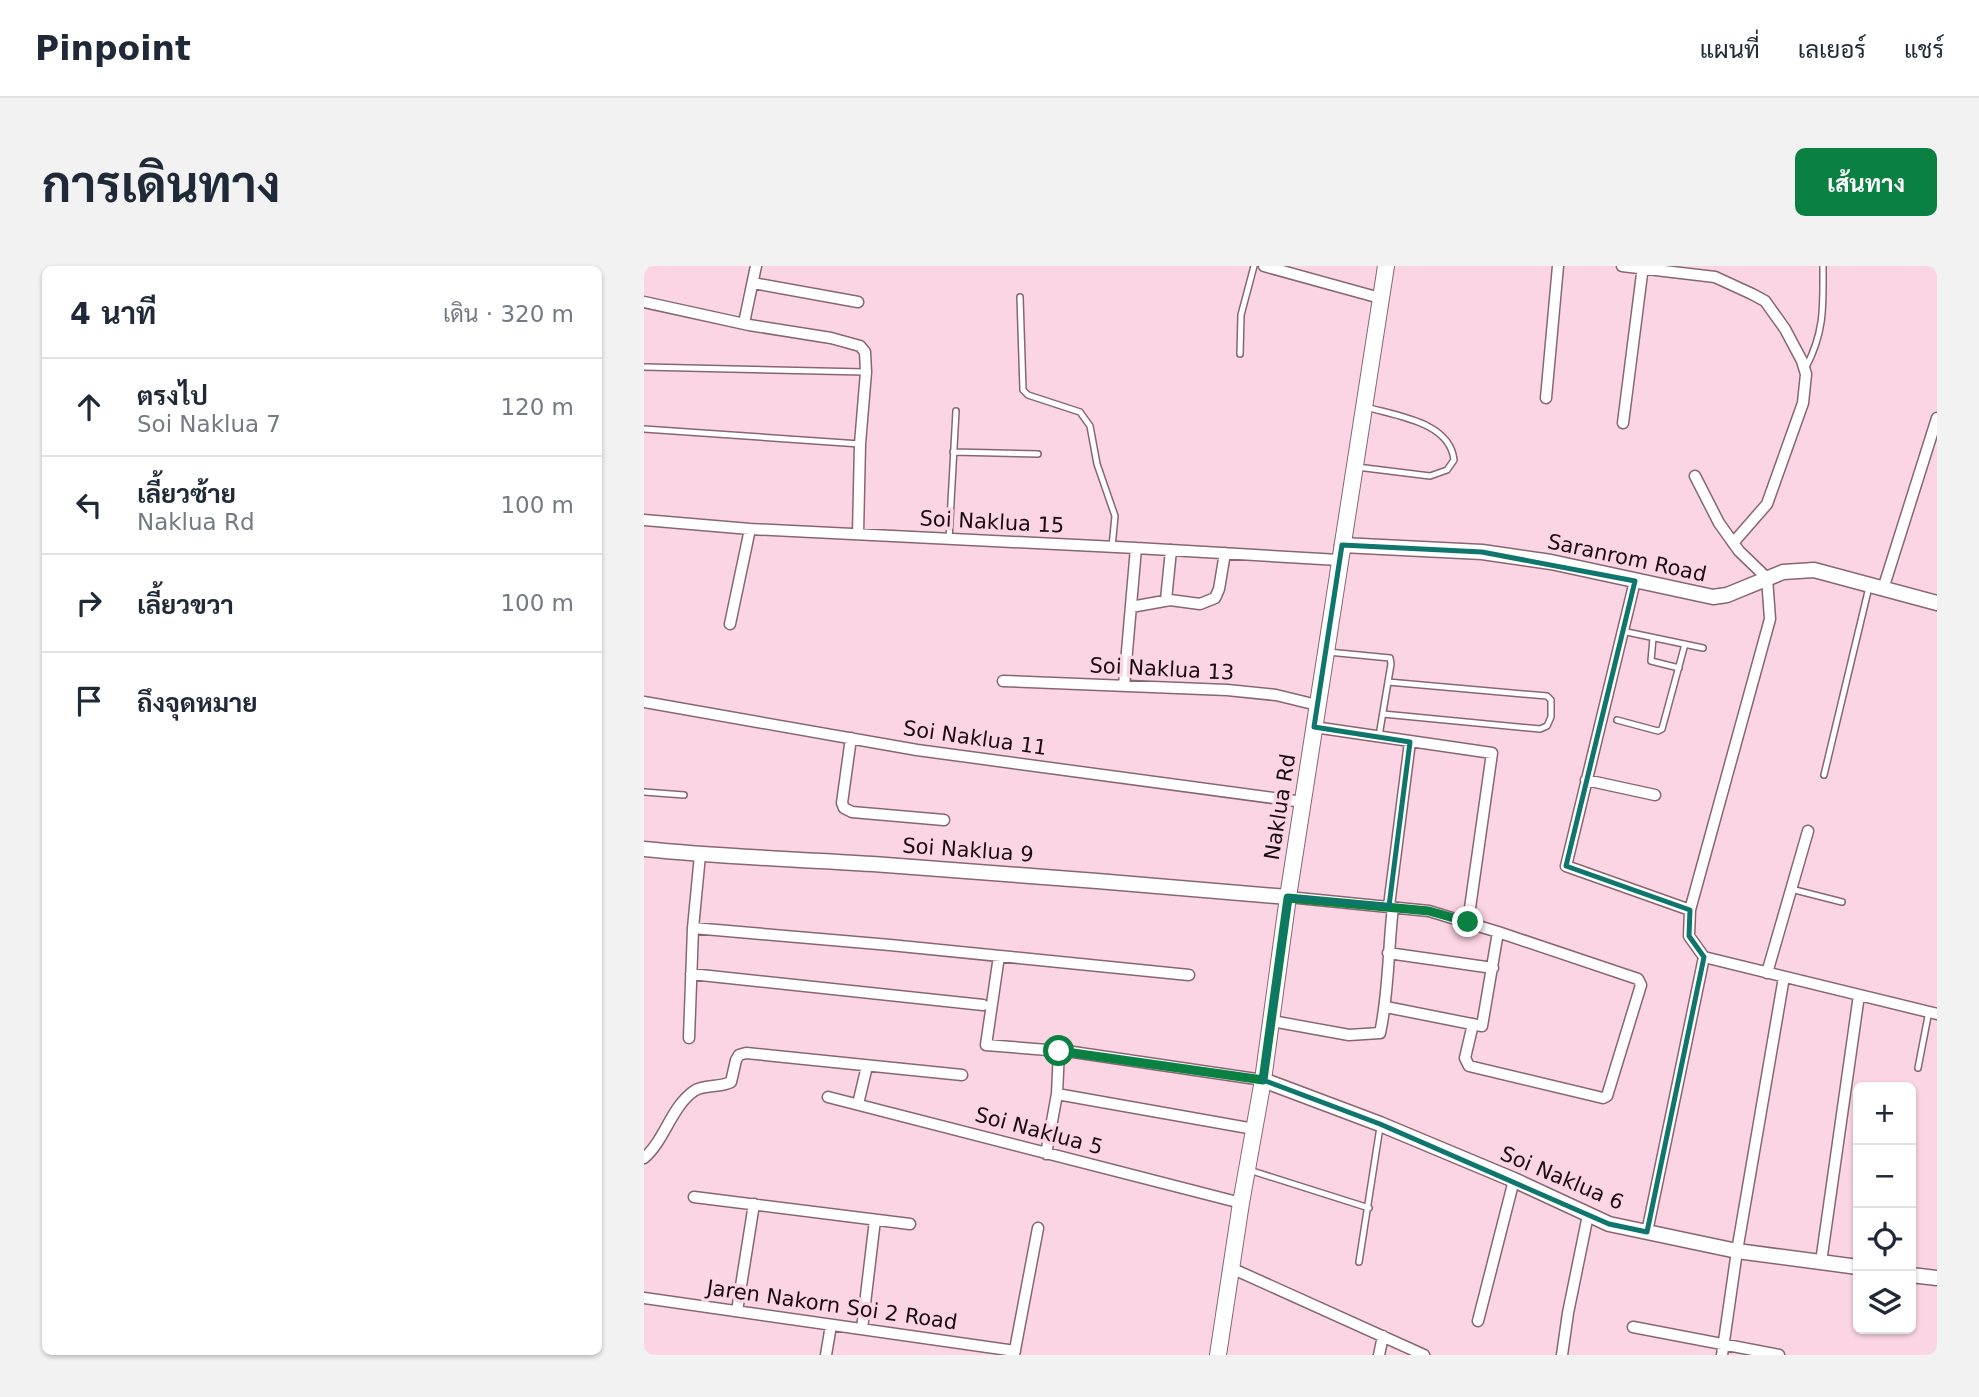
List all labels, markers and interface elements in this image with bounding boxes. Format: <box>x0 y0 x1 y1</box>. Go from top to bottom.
text: Pinpoint <box>35 29 191 68</box>
text: แผนที่ <box>1700 36 1760 64</box>
text: เลเยอร์ <box>1798 36 1866 64</box>
text: แชร์ <box>1904 36 1944 64</box>
button: เส้นทาง <box>1795 148 1937 216</box>
text: การเดินทาง <box>42 157 280 214</box>
text: 4 นาที <box>70 296 156 331</box>
text: เดิน · 320 m <box>443 301 574 327</box>
text: ตรงไป <box>137 381 208 411</box>
icon: ahead <box>70 388 108 426</box>
text: 120 m <box>500 394 574 420</box>
text: Soi Naklua 7 <box>137 411 281 437</box>
text: เลี้ยวซ้าย <box>137 479 236 509</box>
icon: left <box>70 486 108 524</box>
text: 100 m <box>500 492 574 518</box>
street label: Soi Naklua 15 <box>919 506 1065 538</box>
text: Naklua Rd <box>137 509 255 535</box>
street label: Saranrom Road <box>1545 529 1709 587</box>
icon: right <box>70 584 108 622</box>
text: เลี้ยวขวา <box>137 590 234 620</box>
text: 100 m <box>500 590 574 616</box>
street label: Soi Naklua 13 <box>1089 653 1235 685</box>
icon: arrive <box>70 682 108 720</box>
text: ถึงจุดหมาย <box>137 688 258 718</box>
street label: Soi Naklua 11 <box>902 716 1048 760</box>
street label: Naklua Rd <box>1260 752 1300 862</box>
street label: Soi Naklua 9 <box>902 833 1034 867</box>
route end <box>1452 906 1483 937</box>
route start <box>1043 1035 1074 1066</box>
map controls <box>1853 1082 1916 1334</box>
button: + <box>1853 1082 1916 1145</box>
street label: Soi Naklua 5 <box>972 1102 1106 1160</box>
street label: Soi Naklua 6 <box>1497 1141 1627 1215</box>
button: − <box>1853 1145 1916 1208</box>
button: locate <box>1853 1208 1916 1271</box>
button: layers <box>1853 1271 1916 1334</box>
street label: Jaren Nakorn Soi 2 Road <box>703 1275 959 1334</box>

